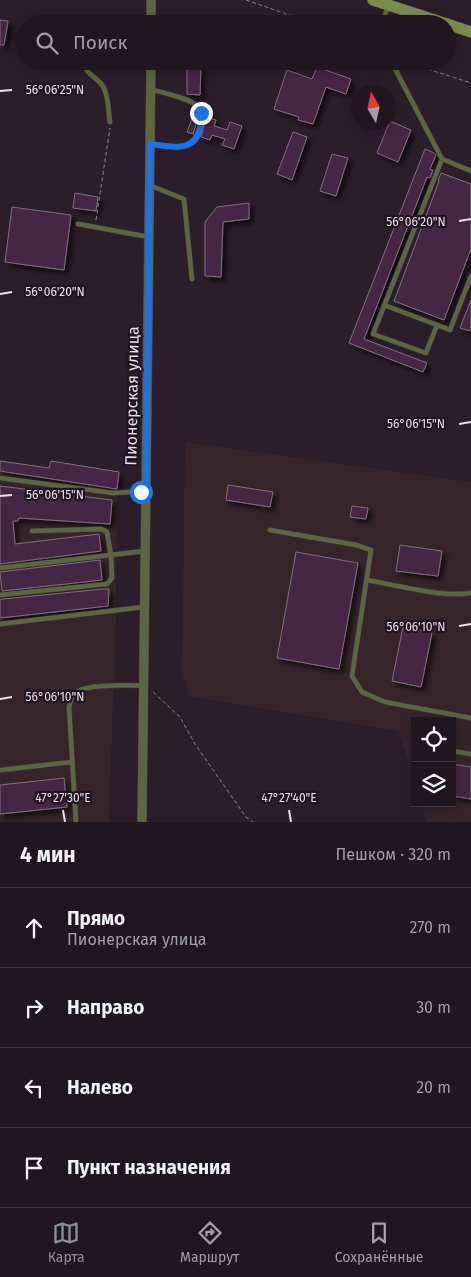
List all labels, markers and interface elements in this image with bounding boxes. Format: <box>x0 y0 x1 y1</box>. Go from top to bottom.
search box <box>15 15 456 70</box>
icon: search <box>33 29 61 57</box>
text: Поиск <box>73 31 127 54</box>
text: 56°06'25"N <box>26 83 84 97</box>
north arrow <box>351 85 396 130</box>
route end <box>190 102 213 125</box>
text: 56°06'20"N <box>386 215 446 229</box>
text: 56°06'20"N <box>25 285 85 299</box>
street label: Пионерская улица <box>121 326 143 466</box>
text: 56°06'15"N <box>387 417 445 431</box>
route start <box>130 481 153 504</box>
text: 56°06'15"N <box>26 488 84 502</box>
text: 56°06'10"N <box>387 620 445 634</box>
text: 56°06'10"N <box>26 690 84 704</box>
map controls <box>411 717 456 807</box>
button: locate <box>411 717 456 762</box>
button: layers <box>411 762 456 807</box>
text: 47°27'30"E <box>35 791 91 805</box>
text: 47°27'40"E <box>261 791 317 805</box>
text: 4 мин <box>20 842 76 868</box>
text: Пешком · 320 m <box>336 845 451 864</box>
text: Прямо <box>67 907 125 930</box>
icon: ahead <box>20 914 48 942</box>
text: 270 m <box>409 918 451 937</box>
text: Пионерская улица <box>67 930 207 949</box>
icon: right <box>20 994 48 1022</box>
text: Направо <box>67 996 144 1019</box>
text: 30 m <box>416 998 451 1017</box>
icon: left <box>20 1074 48 1102</box>
text: Налево <box>67 1076 133 1099</box>
text: 20 m <box>416 1078 451 1097</box>
icon: arrive <box>20 1154 48 1182</box>
text: Пункт назначения <box>67 1156 231 1179</box>
tab: Карта <box>48 1219 85 1266</box>
tab: Маршрут <box>180 1219 239 1266</box>
tab: Сохранённые <box>335 1219 423 1266</box>

